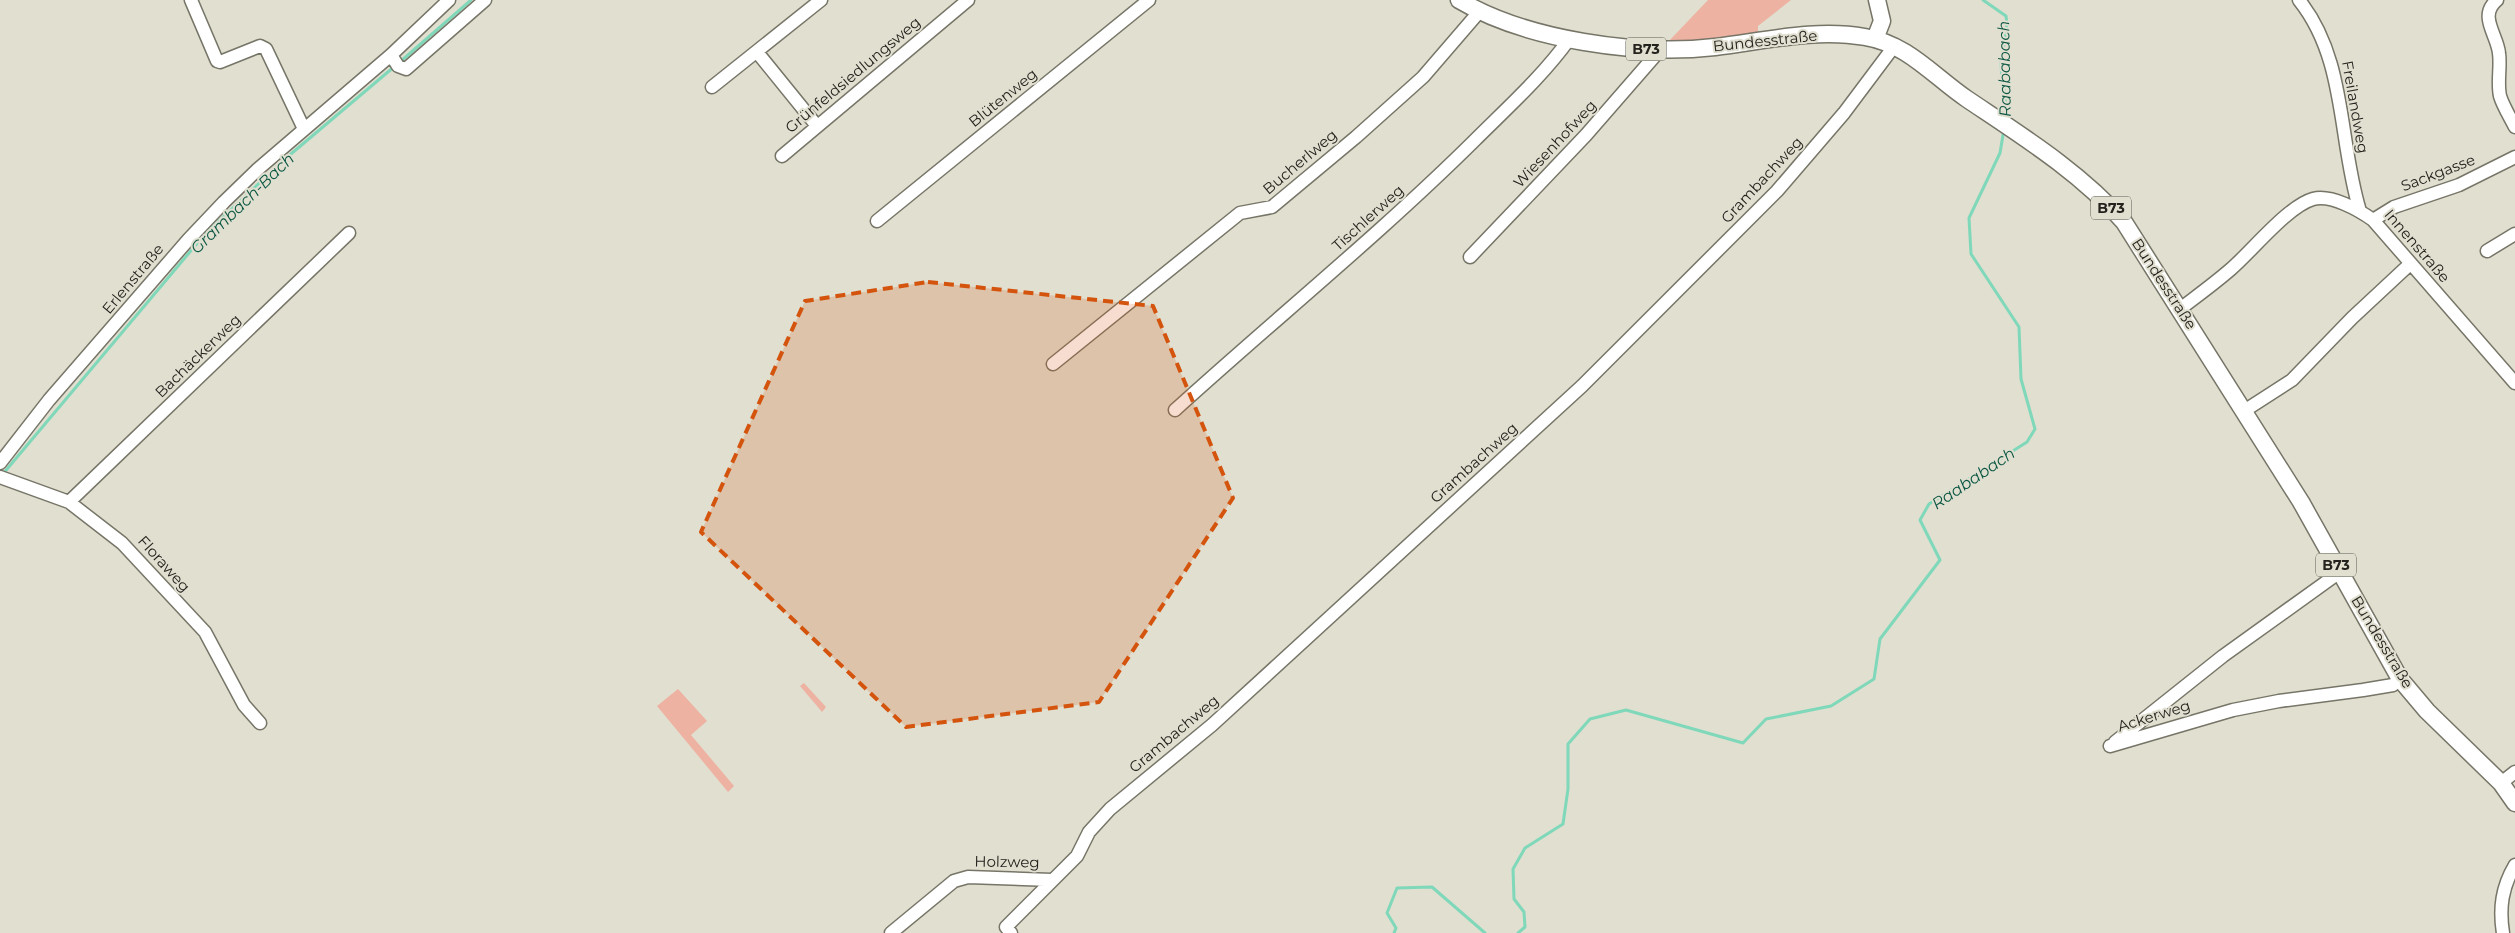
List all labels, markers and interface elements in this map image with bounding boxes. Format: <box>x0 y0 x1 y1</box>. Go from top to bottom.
street label: Grünfeldsiedlungsweg <box>781 12 924 137</box>
water label: Raababach <box>1994 21 2015 117</box>
street label: Bundesstraße <box>1712 26 1818 55</box>
road number: B73 <box>1626 38 1666 61</box>
street label: Freilandweg <box>2338 59 2373 155</box>
street label: Blütenweg <box>965 64 1041 131</box>
street label: Wiesenhofweg <box>1509 96 1600 191</box>
street label: Bucherlweg <box>1259 125 1341 198</box>
street label: Grambachweg <box>1717 132 1807 227</box>
water label: Grambach-Bach <box>187 149 298 258</box>
street label: Sackgasse <box>2398 150 2478 195</box>
street label: Tischlerweg <box>1328 180 1407 255</box>
road number: B73 <box>2091 197 2131 220</box>
street label: Innenstraße <box>2380 205 2454 286</box>
street label: Bundesstraße <box>2128 235 2201 333</box>
street label: Erlenstraße <box>98 240 168 318</box>
street label: Bachäckerweg <box>151 310 245 401</box>
street label: Grambachweg <box>1426 418 1521 507</box>
water label: Raababach <box>1928 444 2019 513</box>
street label: Floraweg <box>134 532 195 596</box>
road number: B73 <box>2316 554 2356 576</box>
street label: Bundesstraße <box>2347 592 2418 692</box>
street label: Grambachweg <box>1125 691 1222 777</box>
street label: Ackerweg <box>2115 695 2193 736</box>
street label: Holzweg <box>974 851 1040 872</box>

